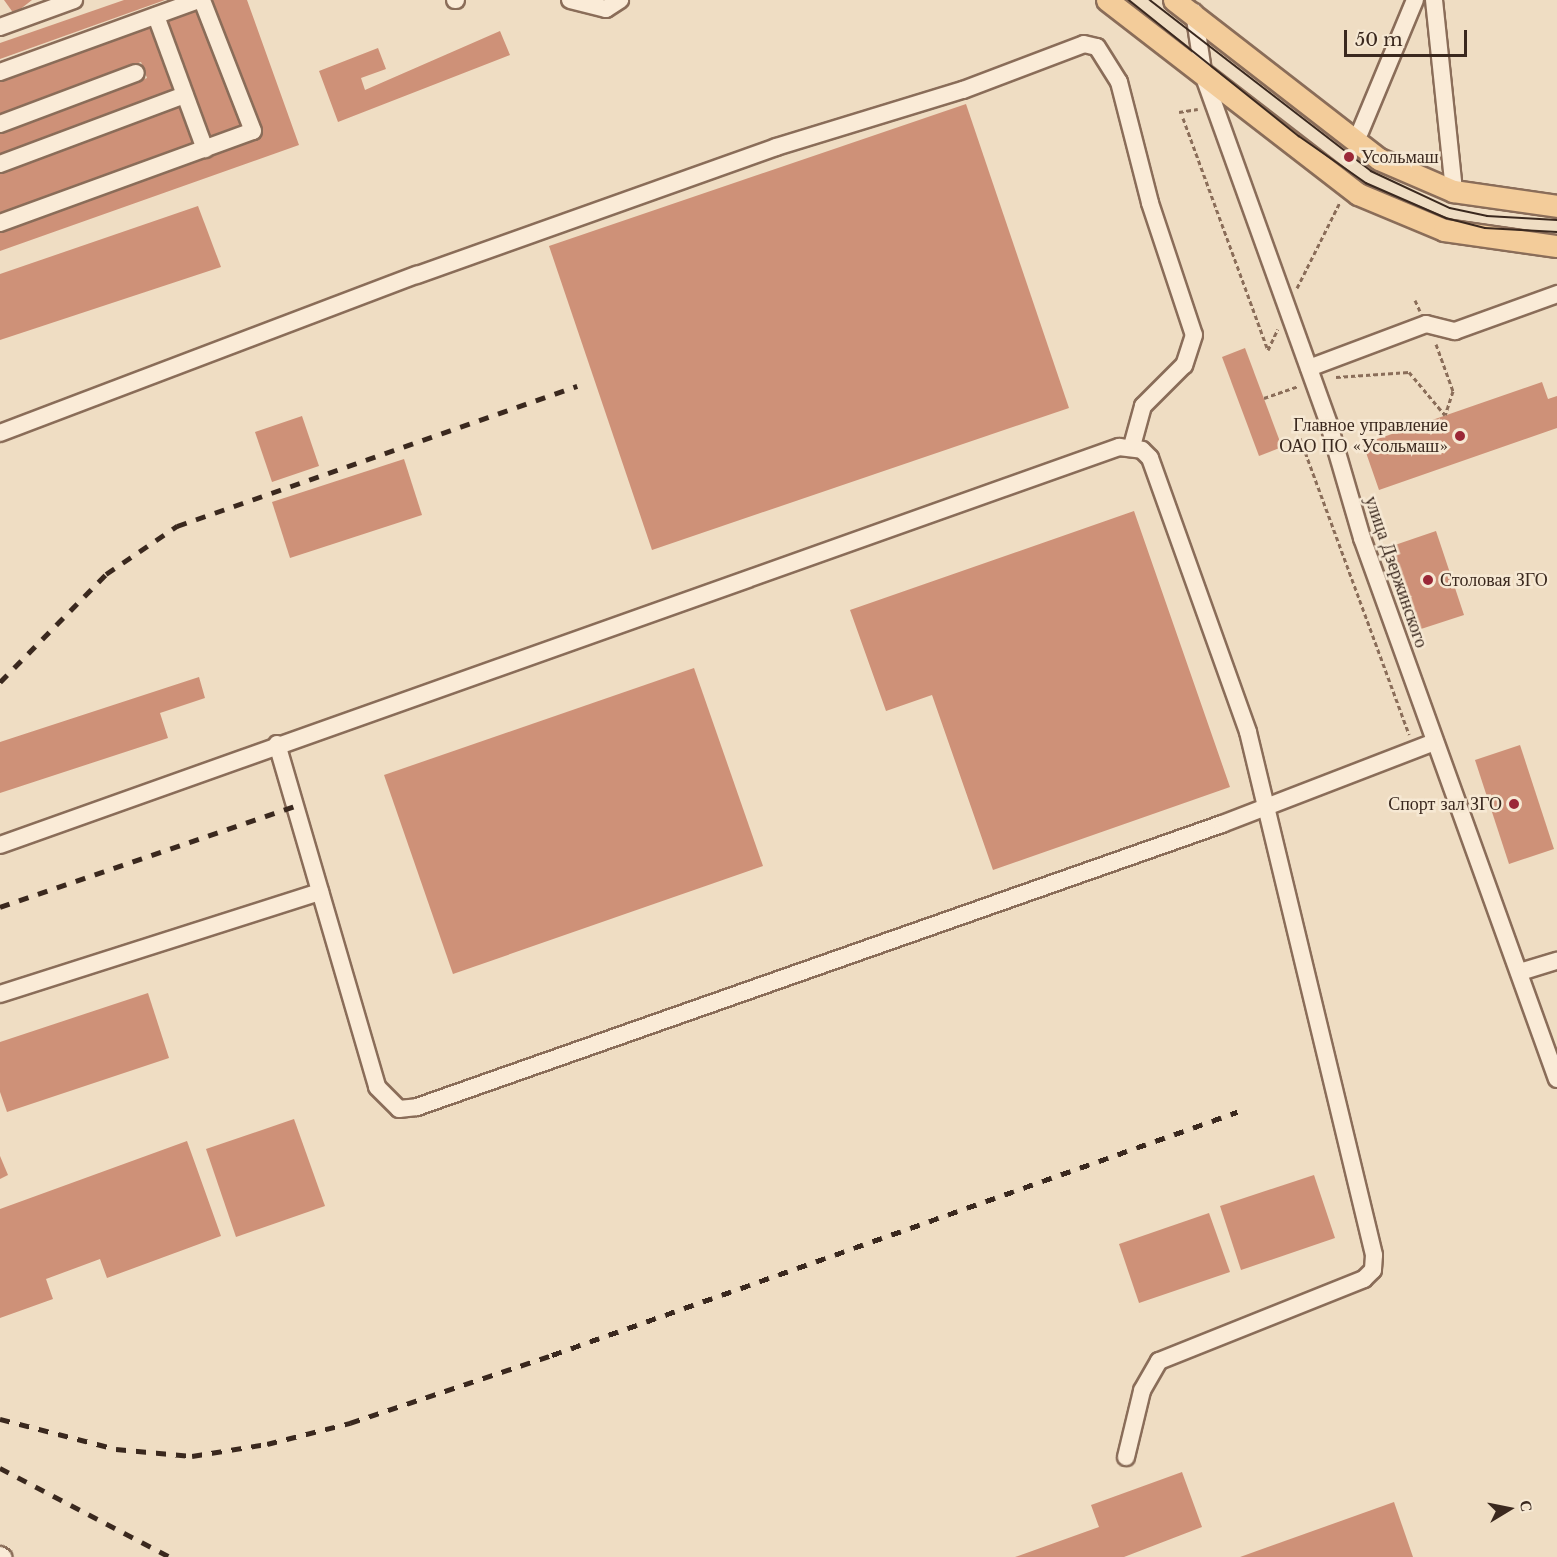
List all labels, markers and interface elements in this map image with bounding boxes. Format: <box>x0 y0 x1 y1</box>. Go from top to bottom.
scale bar <box>1347 18 1470 56</box>
text: 50 m <box>1355 29 1403 51</box>
place label: Усольмаш <box>1361 146 1439 168</box>
marker: Усольмаш <box>1342 150 1356 164</box>
place label: Главное управление ОАО ПО «Усольмаш» <box>1279 415 1448 458</box>
marker: Главное управление ОАО ПО «Усольмаш» <box>1453 429 1467 443</box>
street label: улица Дзержинского <box>1360 493 1432 651</box>
place label: Столовая ЗГО <box>1440 569 1548 591</box>
marker: Столовая ЗГО <box>1421 573 1435 587</box>
place label: Спорт зал ЗГО <box>1388 793 1502 815</box>
marker: Спорт зал ЗГО <box>1507 797 1521 811</box>
north arrow <box>1479 1479 1539 1539</box>
text: С <box>1516 1498 1538 1513</box>

